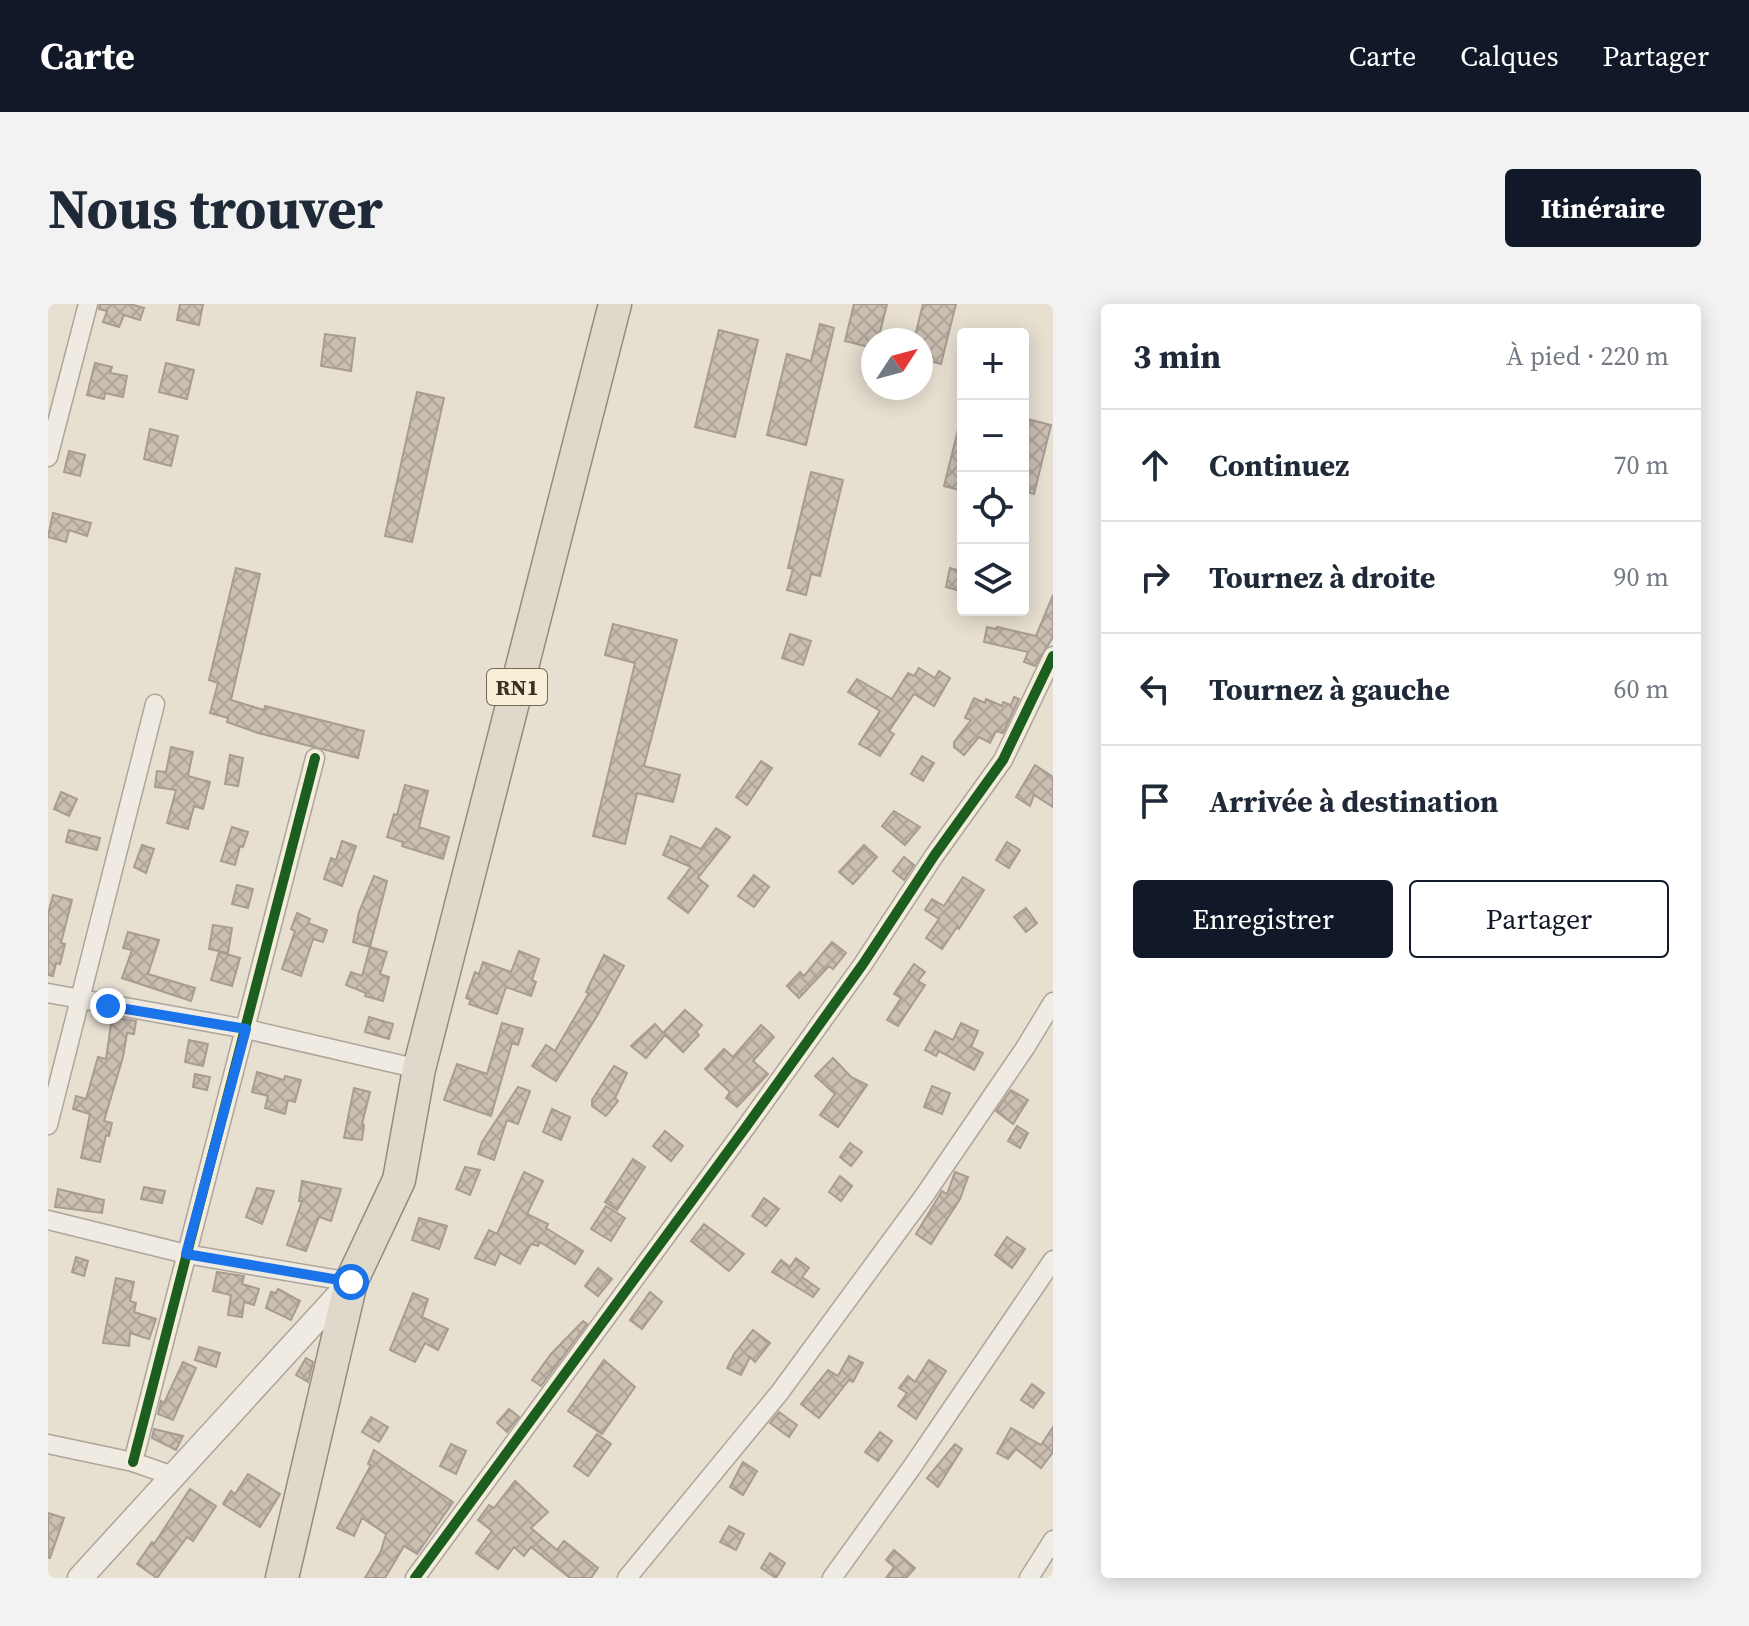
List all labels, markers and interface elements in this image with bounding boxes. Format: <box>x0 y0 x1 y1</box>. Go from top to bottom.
text: Carte <box>40 30 135 82</box>
text: Carte <box>1349 37 1416 75</box>
text: Calques <box>1460 37 1559 75</box>
text: Partager <box>1603 37 1709 75</box>
button: Itinéraire <box>1505 169 1701 247</box>
text: Nous trouver <box>48 170 383 247</box>
north arrow <box>861 328 933 400</box>
map controls <box>957 328 1029 616</box>
button: + <box>957 328 1029 400</box>
text: 3 min <box>1133 333 1221 379</box>
text: À pied · 220 m <box>1506 338 1669 374</box>
button: − <box>957 400 1029 472</box>
icon: ahead <box>1133 443 1177 487</box>
text: Continuez <box>1209 445 1349 486</box>
text: 70 m <box>1614 447 1669 483</box>
button: locate <box>957 472 1029 544</box>
button: layers <box>957 544 1029 616</box>
icon: right <box>1133 555 1177 599</box>
text: Tournez à droite <box>1209 557 1435 598</box>
text: 90 m <box>1614 559 1669 595</box>
icon: left <box>1133 667 1177 711</box>
road number: RN1 <box>487 669 547 705</box>
text: Tournez à gauche <box>1209 669 1450 710</box>
text: 60 m <box>1614 671 1669 707</box>
icon: arrive <box>1133 779 1177 823</box>
text: Arrivée à destination <box>1209 781 1499 822</box>
button: Enregistrer <box>1133 880 1393 958</box>
button: Partager <box>1409 880 1669 958</box>
route end <box>90 988 126 1024</box>
route start <box>333 1264 369 1300</box>

